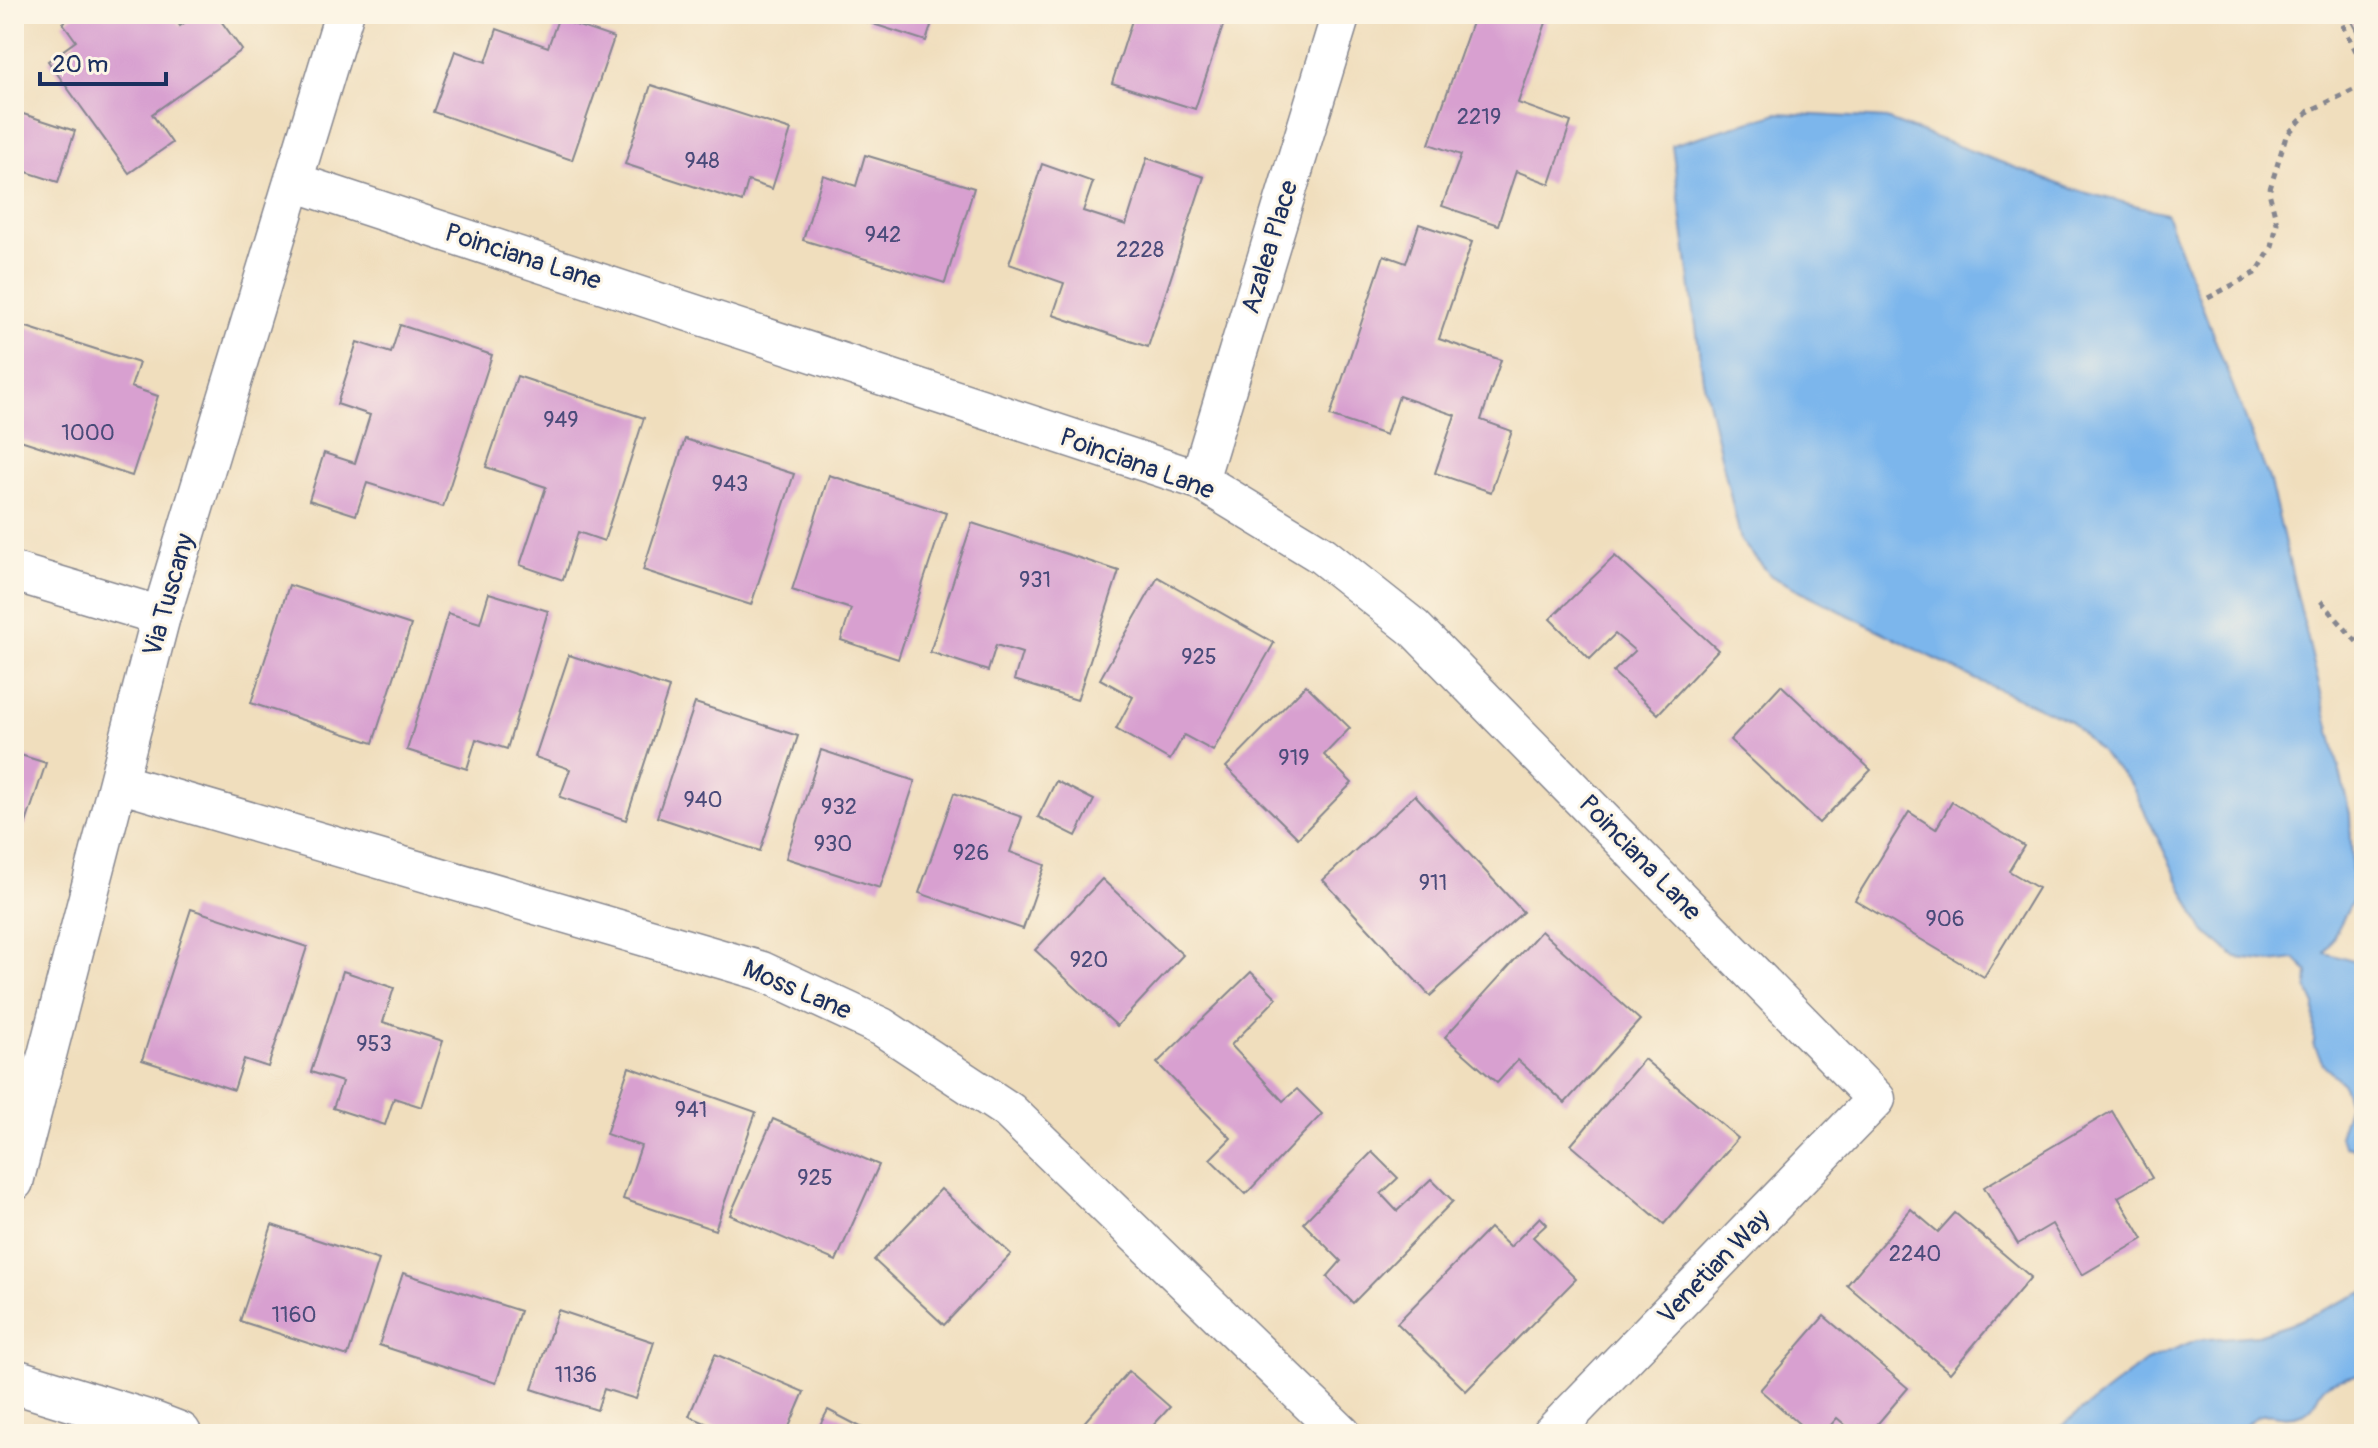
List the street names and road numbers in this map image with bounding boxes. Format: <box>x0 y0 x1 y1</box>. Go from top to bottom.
street label: Azalea Place <box>1235 176 1305 317</box>
street label: Poinciana Lane <box>441 217 605 297</box>
street label: Poinciana Lane <box>1055 421 1219 507</box>
street label: Via Tuscany <box>136 530 202 660</box>
street label: Poinciana Lane <box>1572 788 1708 928</box>
street label: Moss Lane <box>738 953 856 1027</box>
street label: Venetian Way <box>1651 1203 1777 1331</box>

